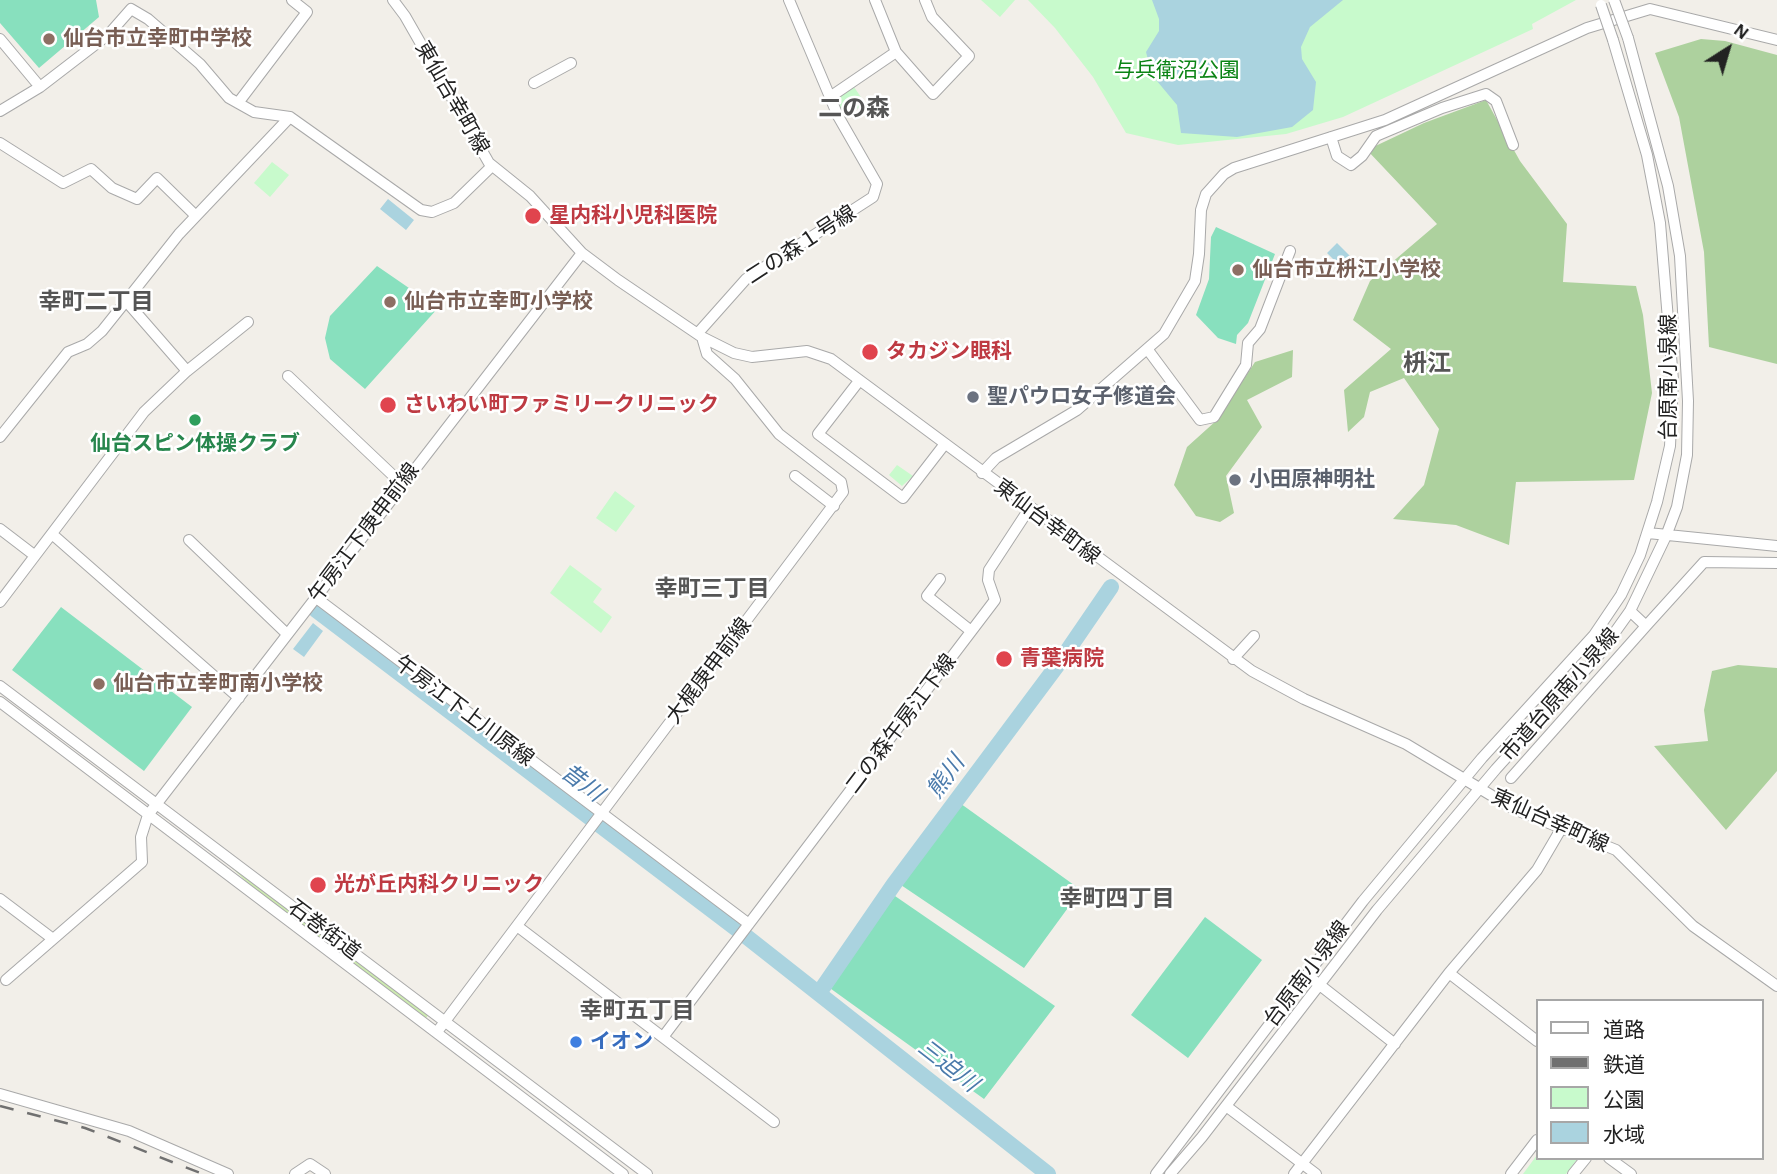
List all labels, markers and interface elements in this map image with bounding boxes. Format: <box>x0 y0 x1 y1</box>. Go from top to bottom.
north arrow <box>1693 14 1763 84</box>
text: N <box>1730 20 1752 43</box>
place label: 仙台市立幸町中学校 <box>63 26 252 52</box>
marker: 仙台市立幸町中学校 <box>41 31 57 47</box>
street label: 東仙台幸町線 <box>410 37 494 159</box>
park label: 与兵衛沼公園 <box>1114 58 1240 84</box>
district label: 二の森 <box>818 95 890 123</box>
street label: 二の森１号線 <box>741 200 861 290</box>
place label: 星内科小児科医院 <box>549 203 717 229</box>
marker: 星内科小児科医院 <box>523 206 543 226</box>
place label: 仙台市立枡江小学校 <box>1252 257 1441 283</box>
marker: 仙台市立枡江小学校 <box>1230 262 1246 278</box>
district label: 幸町二丁目 <box>39 288 153 316</box>
place label: 仙台市立幸町小学校 <box>404 289 593 315</box>
marker: 仙台市立幸町小学校 <box>382 294 398 310</box>
street label: 台原南小泉線 <box>1656 314 1682 440</box>
place label: タカジン眼科 <box>886 339 1012 365</box>
marker: タカジン眼科 <box>860 342 880 362</box>
district label: 枡江 <box>1403 350 1451 378</box>
place label: 聖パウロ女子修道会 <box>987 384 1176 410</box>
marker: 聖パウロ女子修道会 <box>965 389 981 405</box>
place label: さいわい町ファミリークリニック <box>404 392 719 418</box>
marker: さいわい町ファミリークリニック <box>378 395 398 415</box>
marker: 仙台スピン体操クラブ <box>187 412 203 428</box>
place label: 仙台スピン体操クラブ <box>90 431 300 457</box>
street label: 午房江下庚申前線 <box>303 458 425 608</box>
place label: 小田原神明社 <box>1249 467 1375 493</box>
marker: 小田原神明社 <box>1227 472 1243 488</box>
street label: 東仙台幸町線 <box>989 474 1105 570</box>
district label: 幸町三丁目 <box>655 575 769 603</box>
street label: 大梶庚申前線 <box>661 613 757 729</box>
street label: 市道台原南小泉線 <box>1495 623 1625 767</box>
place label: 青葉病院 <box>1020 646 1104 672</box>
street label: 二の森午房江下線 <box>840 649 962 799</box>
marker: 青葉病院 <box>994 649 1014 669</box>
street label: 午房江下上川原線 <box>389 650 539 772</box>
place label: 仙台市立幸町南小学校 <box>113 671 323 697</box>
marker: 仙台市立幸町南小学校 <box>91 676 107 692</box>
water label: 熊川 <box>921 750 971 804</box>
water label: 昔川 <box>555 758 609 808</box>
street label: 東仙台幸町線 <box>1487 784 1613 858</box>
place label: 光が丘内科クリニック <box>334 872 544 898</box>
marker: 光が丘内科クリニック <box>308 875 328 895</box>
district label: 幸町四丁目 <box>1060 885 1174 913</box>
street label: 石巻街道 <box>283 895 365 965</box>
street label: 台原南小泉線 <box>1259 916 1355 1032</box>
district label: 幸町五丁目 <box>580 997 694 1025</box>
legend <box>1536 999 1763 1160</box>
text: 道路 <box>1603 1020 1645 1041</box>
place label: イオン <box>590 1029 653 1055</box>
marker: イオン <box>568 1034 584 1050</box>
water label: 三迫川 <box>912 1034 984 1098</box>
text: 鉄道 <box>1603 1055 1645 1076</box>
text: 公園 <box>1603 1090 1645 1111</box>
text: 水域 <box>1603 1125 1645 1146</box>

